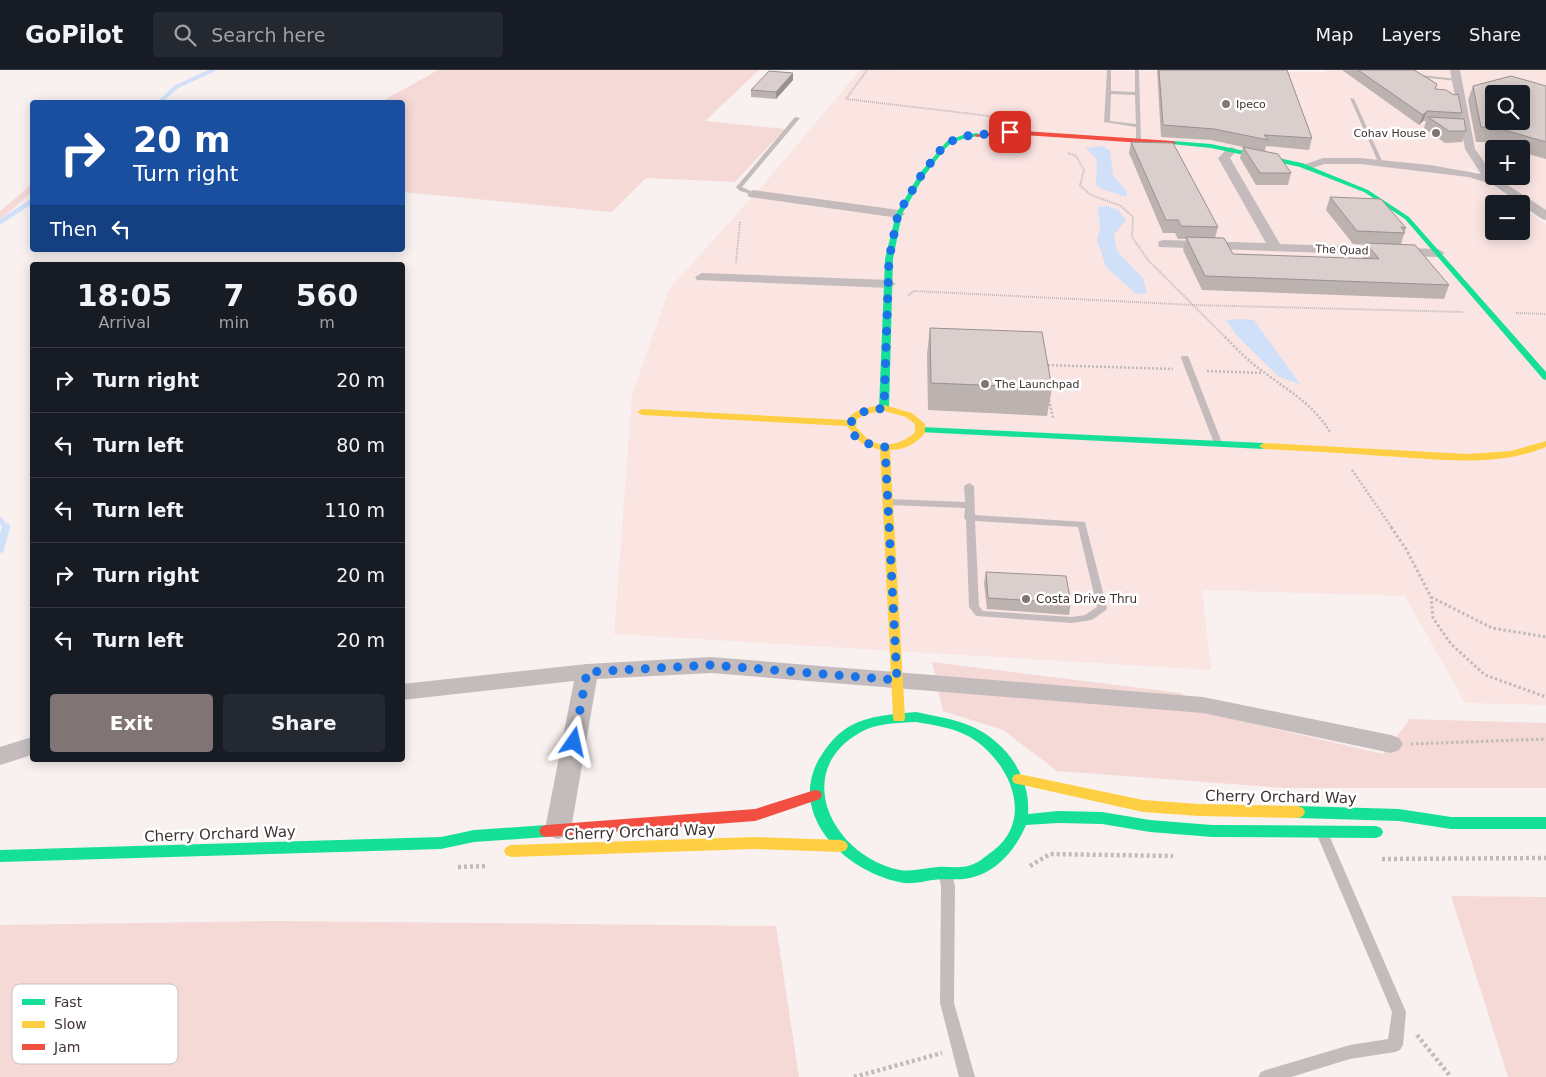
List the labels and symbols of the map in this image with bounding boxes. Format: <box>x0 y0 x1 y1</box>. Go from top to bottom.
marker: Ipeco <box>1220 98 1232 110</box>
place label: Ipeco <box>1236 98 1266 111</box>
pin <box>989 111 1031 153</box>
place label: Cohav House <box>1353 127 1426 140</box>
marker: Cohav House <box>1430 127 1442 139</box>
street label: The Quad <box>1314 243 1369 257</box>
marker: The Launchpad <box>979 378 991 390</box>
place label: The Launchpad <box>994 378 1080 391</box>
place label: Costa Drive Thru <box>1036 592 1137 606</box>
marker: Costa Drive Thru <box>1020 593 1032 605</box>
position arrow <box>547 715 599 767</box>
street label: Cherry Orchard Way <box>1205 787 1357 807</box>
street label: Cherry Orchard Way <box>564 820 716 844</box>
street label: Cherry Orchard Way <box>144 822 296 846</box>
legend <box>12 984 178 1064</box>
text: Fast <box>54 994 83 1010</box>
text: Slow <box>54 1016 87 1032</box>
text: Jam <box>53 1039 80 1055</box>

